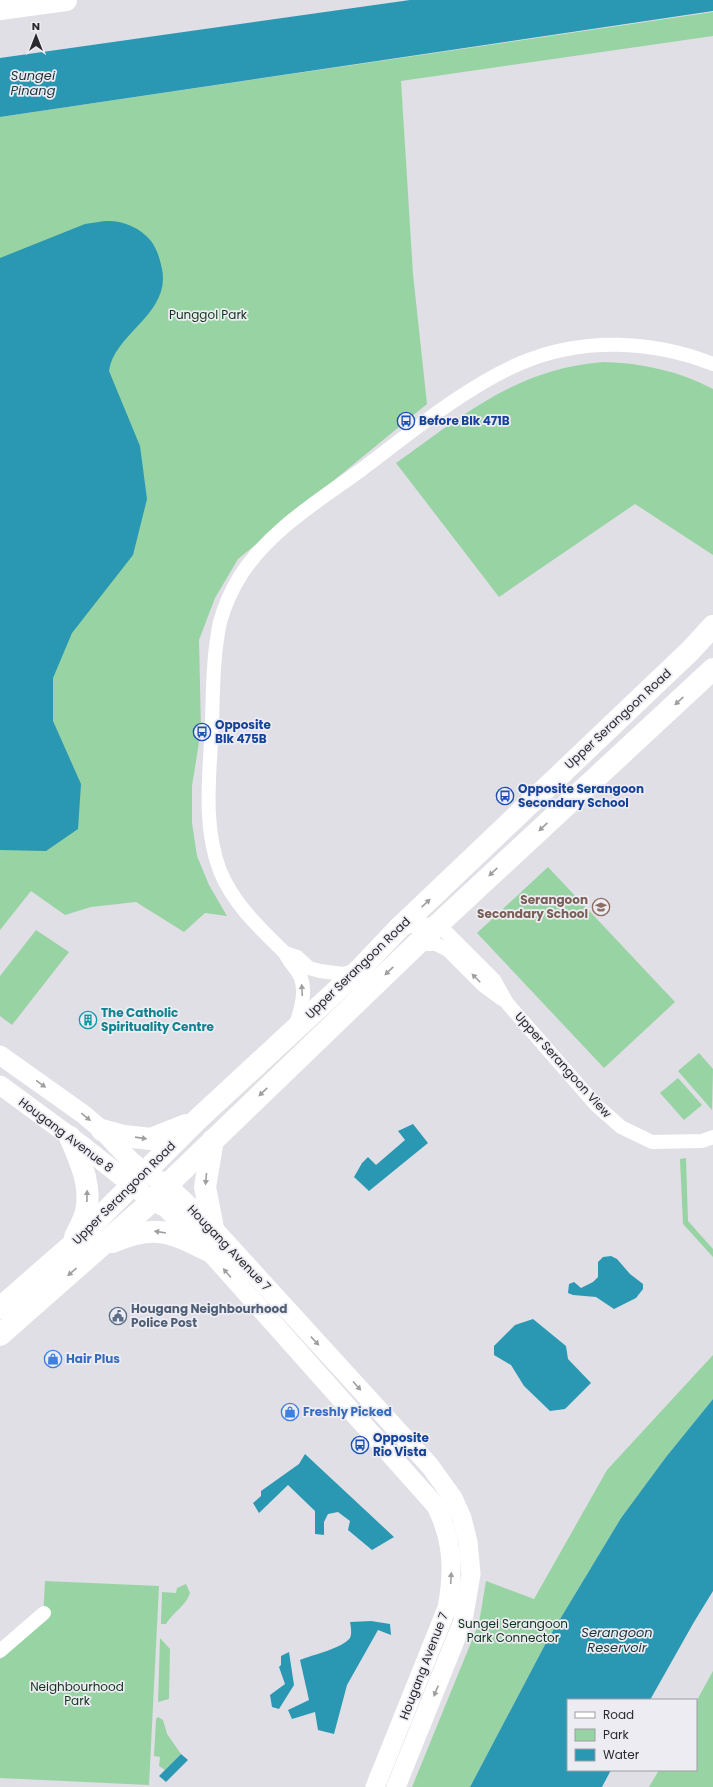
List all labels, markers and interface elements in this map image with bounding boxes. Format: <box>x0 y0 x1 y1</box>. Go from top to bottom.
north arrow <box>16 16 56 56</box>
text: N <box>32 18 40 34</box>
water label: Sungei Pinang <box>11 66 56 100</box>
park label: Punggol Park <box>169 306 248 323</box>
bus stop icon: Before Blk 471B <box>396 411 416 431</box>
place label: Before Blk 471B <box>419 412 510 429</box>
street label: Upper Serangoon Road <box>561 665 675 773</box>
one-way arrow <box>674 697 685 706</box>
place label: Opposite Blk 475B <box>215 716 271 747</box>
bus stop icon: Opposite Blk 475B <box>192 722 212 742</box>
place label: Opposite Serangoon Secondary School <box>518 780 644 811</box>
bus stop icon: Opposite Serangoon Secondary School <box>495 786 515 806</box>
one-way arrow <box>538 822 547 831</box>
one-way arrow <box>488 868 499 877</box>
place label: Serangoon Secondary School <box>477 891 588 922</box>
school or university icon: Serangoon Secondary School <box>591 897 611 917</box>
one-way arrow <box>420 899 431 908</box>
street label: Upper Serangoon Road <box>301 913 414 1022</box>
one-way arrow <box>384 966 394 976</box>
one-way arrow <box>471 973 481 983</box>
one-way arrow <box>299 983 305 996</box>
place label: The Catholic Spirituality Centre <box>101 1004 215 1035</box>
street label: Upper Serangoon View <box>511 1008 616 1121</box>
building icon: The Catholic Spirituality Centre <box>78 1010 98 1030</box>
one-way arrow <box>36 1080 47 1088</box>
one-way arrow <box>258 1087 268 1097</box>
street label: Hougang Avenue 8 <box>15 1093 117 1176</box>
one-way arrow <box>81 1113 92 1121</box>
one-way arrow <box>135 1135 147 1141</box>
street label: Upper Serangoon Road <box>68 1137 179 1248</box>
one-way arrow <box>203 1173 210 1185</box>
one-way arrow <box>84 1189 90 1202</box>
street label: Hougang Avenue 7 <box>184 1201 275 1295</box>
one-way arrow <box>153 1229 166 1235</box>
one-way arrow <box>67 1268 77 1277</box>
one-way arrow <box>223 1268 232 1278</box>
place label: Hougang Neighbourhood Police Post <box>131 1300 287 1331</box>
public building icon: Hougang Neighbourhood Police Post <box>108 1306 128 1326</box>
one-way arrow <box>311 1335 320 1346</box>
shop icon: Hair Plus <box>43 1349 63 1369</box>
place label: Hair Plus <box>66 1350 120 1367</box>
one-way arrow <box>352 1381 362 1391</box>
shop icon: Freshly Picked <box>280 1402 300 1422</box>
place label: Freshly Picked <box>303 1403 392 1420</box>
place label: Opposite Rio Vista <box>373 1429 429 1460</box>
bus stop icon: Opposite Rio Vista <box>350 1435 370 1455</box>
one-way arrow <box>447 1572 454 1584</box>
street label: Hougang Avenue 7 <box>395 1609 452 1722</box>
park label: Sungei Serangoon Park Connector <box>458 1615 568 1646</box>
water label: Serangoon Reservoir <box>581 1623 653 1657</box>
park label: Neighbourhood Park <box>30 1678 124 1709</box>
one-way arrow <box>433 1685 439 1696</box>
legend <box>567 1699 697 1771</box>
text: Road <box>603 1706 634 1723</box>
text: Park <box>603 1726 630 1743</box>
text: Water <box>603 1746 640 1763</box>

